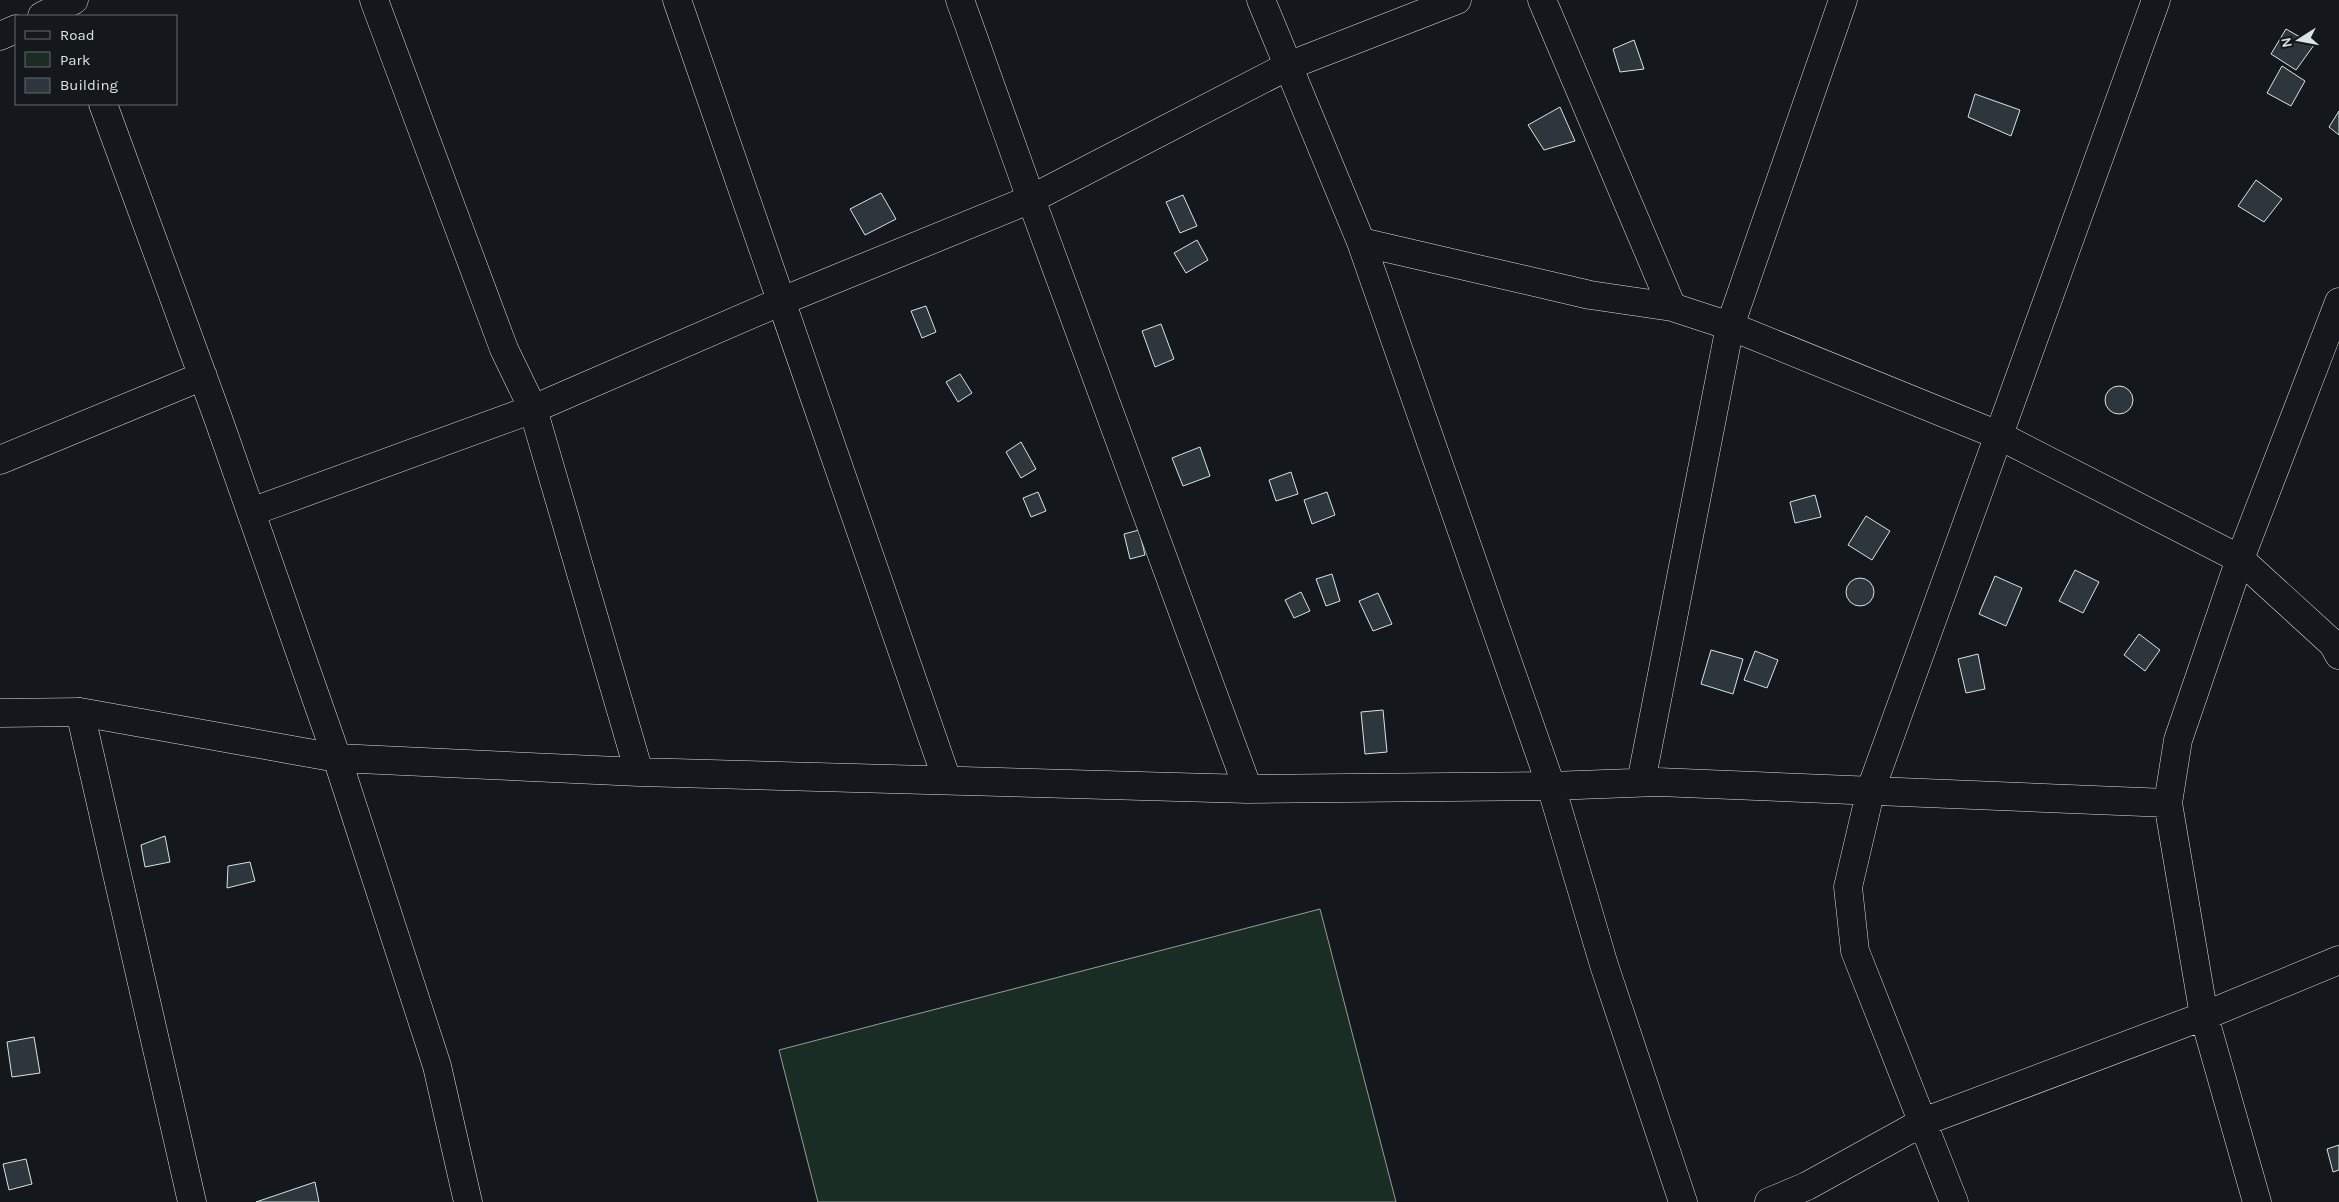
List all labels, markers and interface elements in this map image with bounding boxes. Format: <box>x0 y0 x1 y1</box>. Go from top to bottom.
legend <box>15 15 178 105</box>
north arrow <box>2274 15 2324 65</box>
text: Road <box>60 26 95 44</box>
text: N <box>2277 36 2296 49</box>
text: Park <box>60 51 90 69</box>
text: Building <box>60 76 118 94</box>

